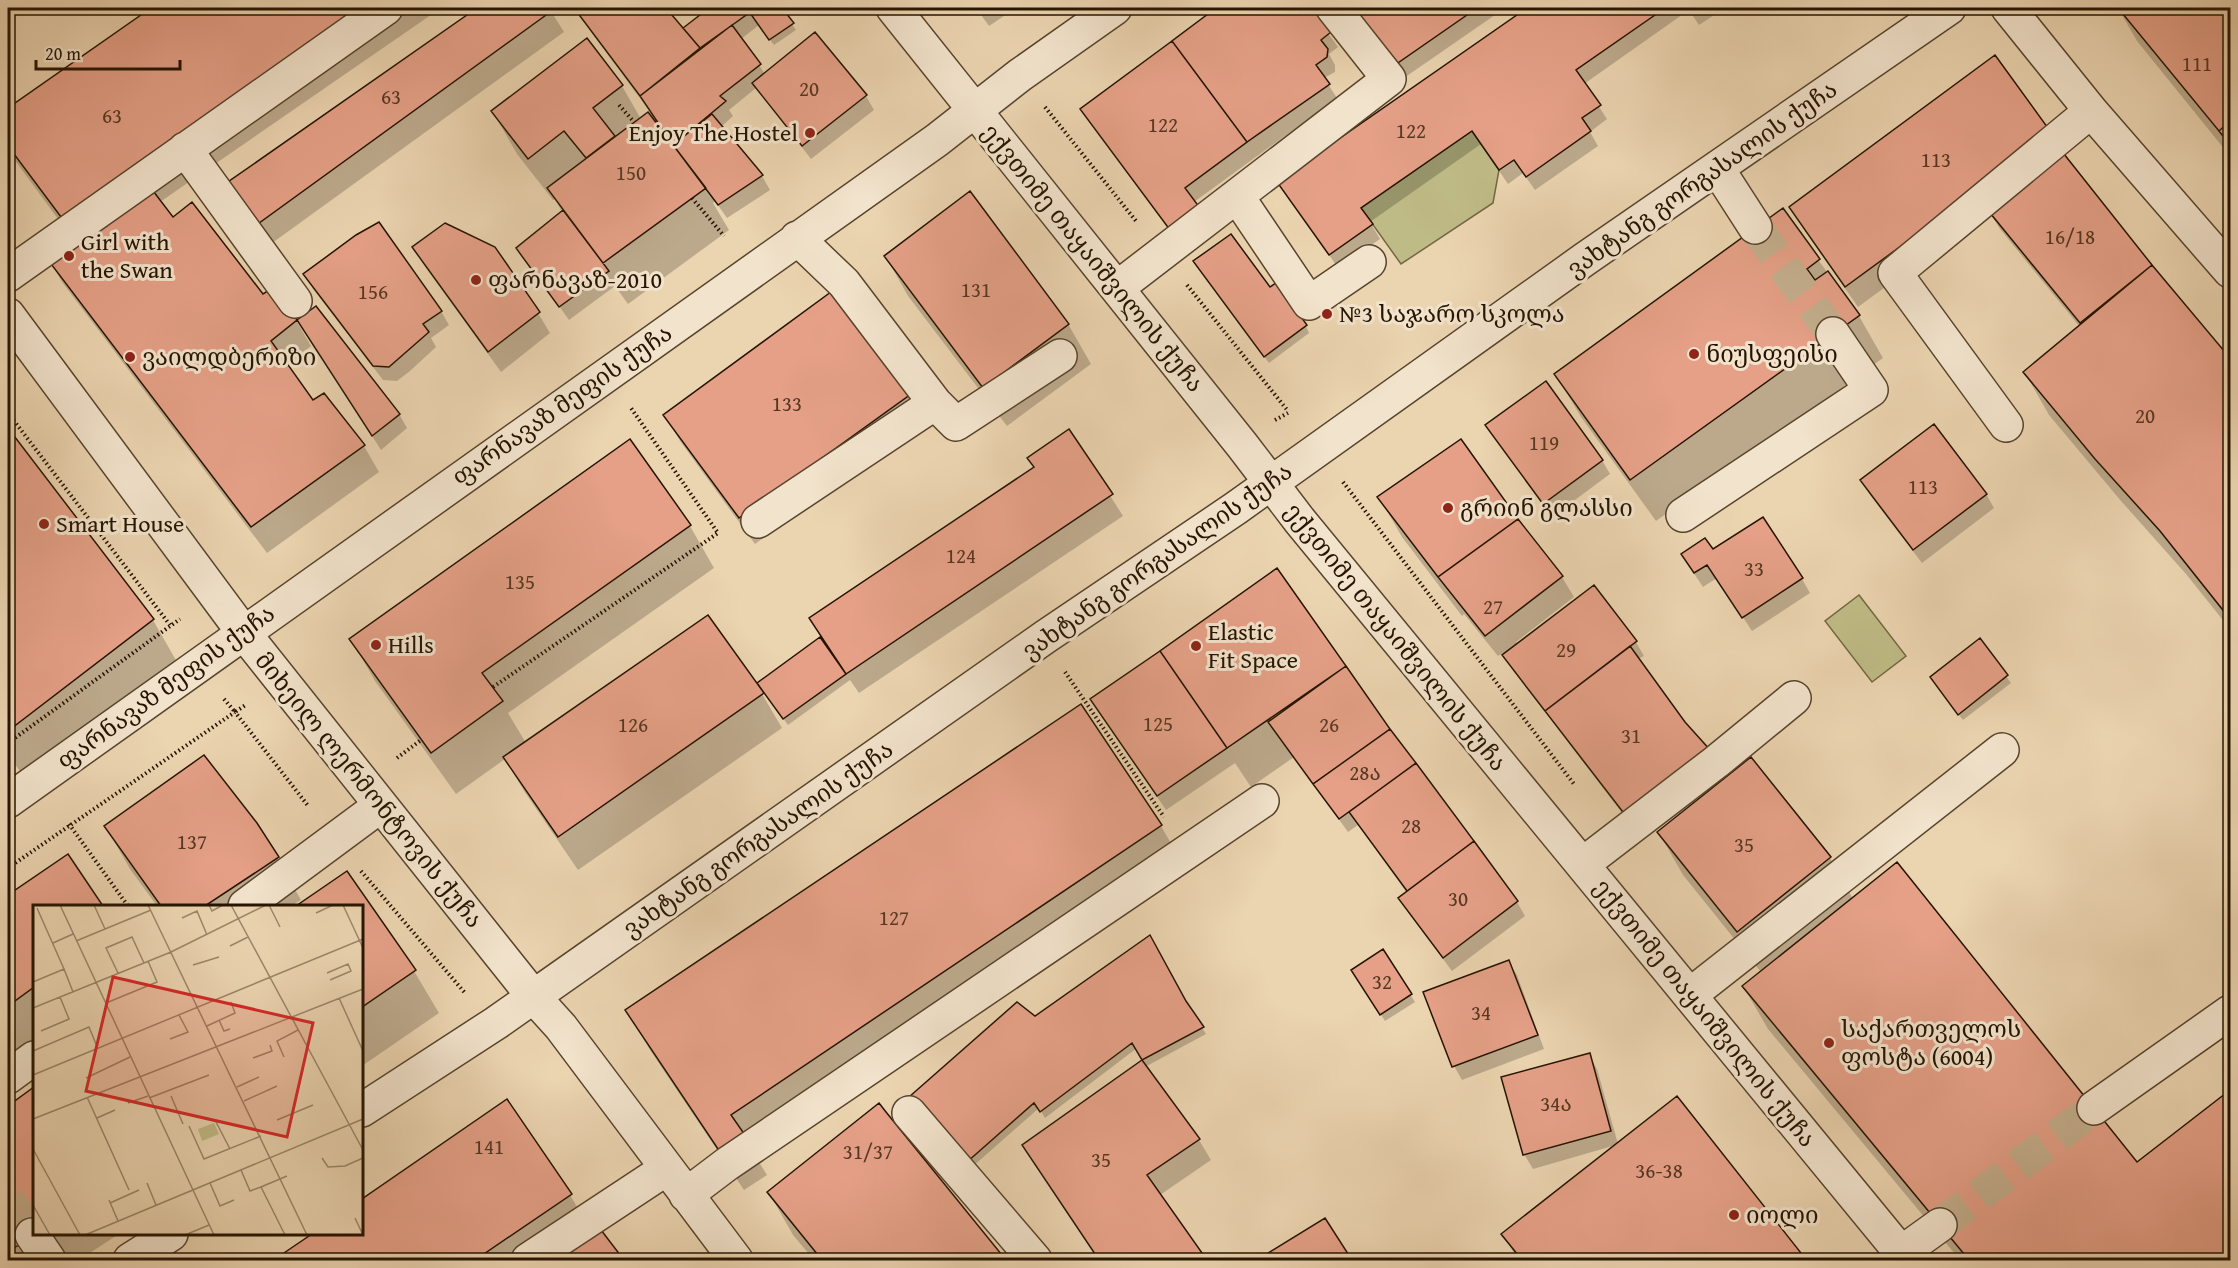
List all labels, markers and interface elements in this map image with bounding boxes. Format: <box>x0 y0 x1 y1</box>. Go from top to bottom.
scale bar <box>36 33 180 71</box>
text: 20 m <box>45 40 81 67</box>
house number: 111 <box>2182 48 2212 79</box>
street label: ვახტანგ გორგასალის ქუჩა <box>1559 72 1844 286</box>
house number: 20 <box>799 73 819 104</box>
house number: 63 <box>381 81 401 112</box>
house number: 63 <box>102 100 122 131</box>
house number: 122 <box>1148 109 1178 140</box>
place label: Enjoy The Hostel <box>629 115 798 150</box>
house number: 122 <box>1396 115 1426 146</box>
street label: ექვთიმე თაყაიშვილის ქუჩა <box>974 116 1213 400</box>
marker: Enjoy The Hostel <box>803 126 817 140</box>
house number: 113 <box>1921 144 1951 175</box>
house number: 150 <box>616 157 646 188</box>
house number: 16/18 <box>2045 221 2095 252</box>
place label: Girl with the Swan <box>81 224 173 287</box>
marker: Girl with the Swan <box>62 249 76 263</box>
place label: ფარნავაზ-2010 <box>488 262 662 297</box>
marker: ფარნავაზ-2010 <box>469 273 483 287</box>
house number: 131 <box>961 274 991 305</box>
house number: 156 <box>358 276 388 307</box>
place label: №3 საჯარო სკოლა <box>1339 296 1565 331</box>
marker: №3 საჯარო სკოლა <box>1320 307 1334 321</box>
street label: ფარნავაზ მეფის ქუჩა <box>445 315 679 494</box>
place label: ნიუსფეისი <box>1706 336 1838 371</box>
place label: ვაილდბერიზი <box>142 339 316 374</box>
marker: ნიუსფეისი <box>1687 347 1701 361</box>
marker: ვაილდბერიზი <box>123 350 137 364</box>
house number: 133 <box>772 388 802 419</box>
house number: 20 <box>2135 400 2155 431</box>
house number: 119 <box>1529 427 1559 458</box>
street label: ვახტანგ გორგასალის ქუჩა <box>1014 454 1299 668</box>
house number: 113 <box>1908 471 1938 502</box>
place label: გრიინ გლასსი <box>1460 490 1633 525</box>
street label: ექვთიმე თაყაიშვილის ქუჩა <box>1277 495 1516 779</box>
marker: გრიინ გლასსი <box>1441 501 1455 515</box>
place label: Smart House <box>56 506 184 541</box>
marker: Smart House <box>37 517 51 531</box>
house number: 124 <box>946 540 976 571</box>
house number: 33 <box>1744 553 1764 584</box>
house number: 135 <box>505 566 535 597</box>
house number: 27 <box>1483 591 1503 622</box>
street label: ფარნავაზ მეფის ქუჩა <box>50 596 282 778</box>
place label: Elastic Fit Space <box>1208 614 1298 677</box>
place label: Hills <box>388 627 434 662</box>
house number: 29 <box>1556 634 1576 665</box>
marker: Hills <box>369 638 383 652</box>
marker: Elastic Fit Space <box>1189 639 1203 653</box>
street label: მიხეილ ლერმონტოვის ქუჩა <box>247 644 492 935</box>
house number: 125 <box>1143 708 1173 739</box>
house number: 126 <box>618 709 648 740</box>
house number: 26 <box>1319 709 1339 740</box>
house number: 31 <box>1621 720 1641 751</box>
street label: ვახტანგ გორგასალის ქუჩა <box>615 732 900 946</box>
house number: 28ა <box>1349 757 1381 788</box>
house number: 28 <box>1401 810 1421 841</box>
house number: 137 <box>177 826 207 857</box>
house number: 35 <box>1734 829 1754 860</box>
street label: ექვთიმე თაყაიშვილის ქუჩა <box>1586 871 1825 1155</box>
house number: 30 <box>1448 883 1468 914</box>
house number: 127 <box>879 902 909 933</box>
inset map <box>33 905 363 1235</box>
house number: 32 <box>1372 966 1392 997</box>
house number: 34 <box>1471 997 1491 1028</box>
place label: საქართველოს ფოსტა (6004) <box>1841 1011 2021 1074</box>
marker: საქართველოს ფოსტა (6004) <box>1822 1036 1836 1050</box>
house number: 34ა <box>1540 1088 1572 1119</box>
house number: 141 <box>474 1131 504 1162</box>
house number: 31/37 <box>843 1136 893 1167</box>
house number: 35 <box>1091 1144 1111 1175</box>
house number: 36-38 <box>1635 1155 1683 1186</box>
place label: იოლი <box>1746 1197 1819 1232</box>
marker: იოლი <box>1727 1208 1741 1222</box>

